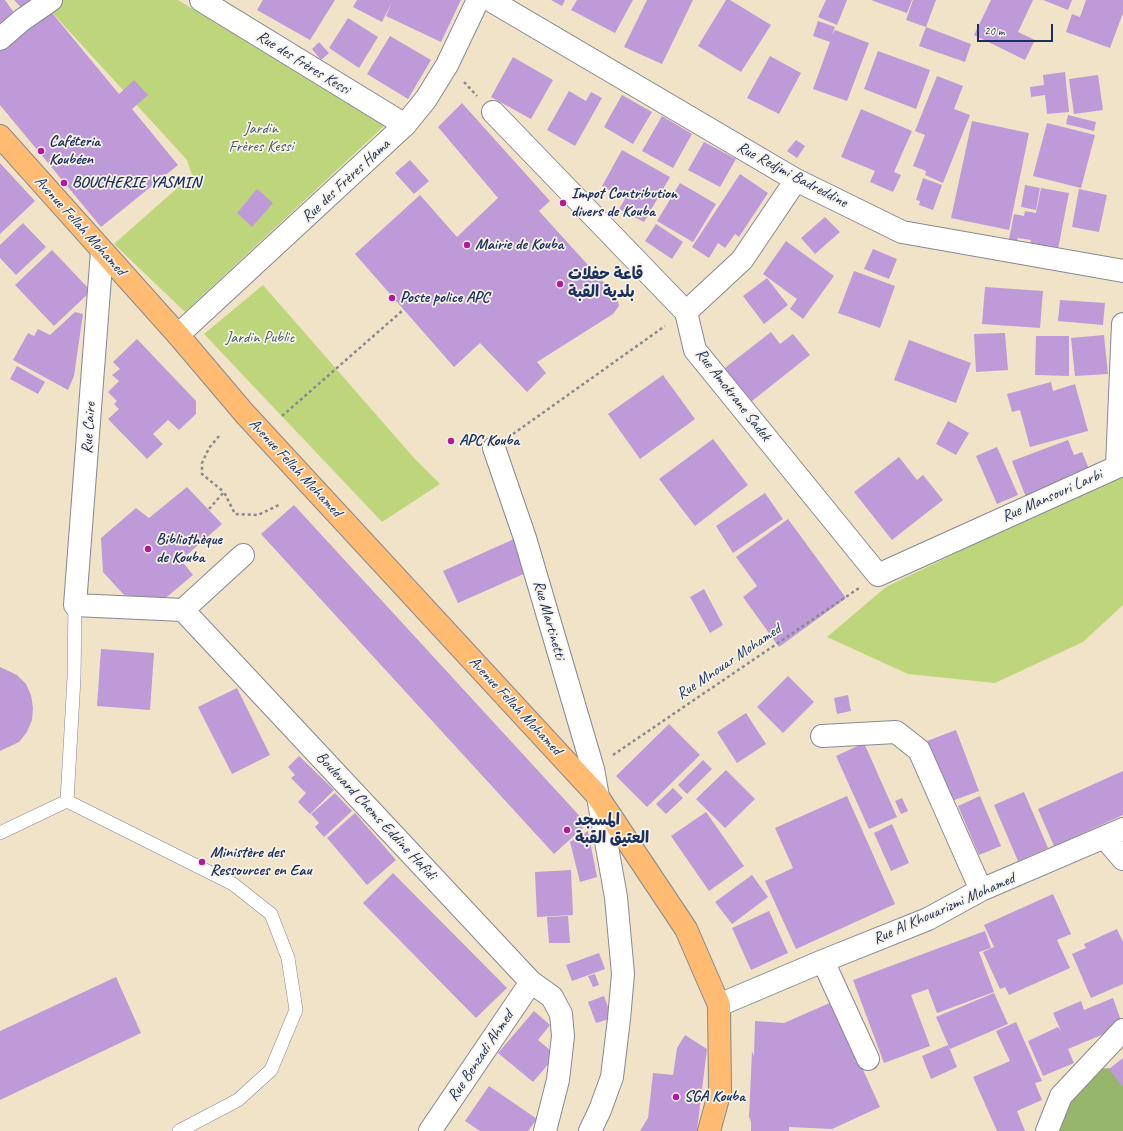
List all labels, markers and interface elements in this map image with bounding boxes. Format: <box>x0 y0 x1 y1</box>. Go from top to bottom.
scale bar <box>979 16 1055 42</box>
text: 20 m <box>984 23 1004 39</box>
street label: Rue des frères Kessi <box>253 27 353 99</box>
park label: Jardin Frères Kessi <box>229 119 293 157</box>
place label: Caféteria Koubéen <box>49 132 100 170</box>
street label: Rue des Frères Hama <box>298 135 394 227</box>
street label: Rue Redjmi Badreddine <box>733 138 851 212</box>
marker: Caféteria Koubéen <box>36 146 46 156</box>
street label: Avenue Fellah Mohamed <box>30 172 130 280</box>
place label: BOUCHERIE YASMIN <box>72 173 201 193</box>
marker: BOUCHERIE YASMIN <box>59 178 69 188</box>
place label: Impot Contribution divers de Kouba <box>571 184 677 222</box>
marker: Impot Contribution divers de Kouba <box>558 198 568 208</box>
place label: Mairie de Kouba <box>475 235 564 255</box>
marker: Mairie de Kouba <box>462 240 472 250</box>
place label: قاعة حفلات بلدية القبة <box>568 265 643 303</box>
marker: قاعة حفلات بلدية القبة <box>555 279 565 289</box>
place label: Poste police APC <box>400 288 489 308</box>
marker: Poste police APC <box>387 293 397 303</box>
park label: Jardin Public <box>225 328 295 348</box>
street label: Rue Amokrane Sadek <box>691 345 775 445</box>
street label: Rue Caire <box>78 402 100 454</box>
street label: Avenue Fellah Mohamed <box>244 415 346 521</box>
place label: APC Kouba <box>459 431 519 451</box>
marker: APC Kouba <box>446 436 456 446</box>
street label: Rue Mansouri Larbi <box>999 465 1105 527</box>
place label: Bibliothèque de Kouba <box>156 530 222 568</box>
marker: Bibliothèque de Kouba <box>143 544 153 554</box>
street label: Rue Martinetti <box>529 578 569 662</box>
street label: Rue Mnouar Mohamed <box>673 620 785 704</box>
street label: Avenue Fellah Mohamed <box>464 653 566 759</box>
street label: Boulevard Chems Eddine Hafidi <box>312 748 440 884</box>
place label: المسجد العتيق القبة <box>575 811 649 849</box>
marker: المسجد العتيق القبة <box>562 825 572 835</box>
place label: Ministère des Ressources en Eau <box>210 843 311 881</box>
marker: Ministère des Ressources en Eau <box>197 857 207 867</box>
street label: Rue Al Khouarizmi Mohamed <box>870 869 1018 949</box>
street label: Rue Benzadi Ahmed <box>444 1007 518 1105</box>
place label: SGA Kouba <box>684 1087 745 1107</box>
marker: SGA Kouba <box>671 1092 681 1102</box>

